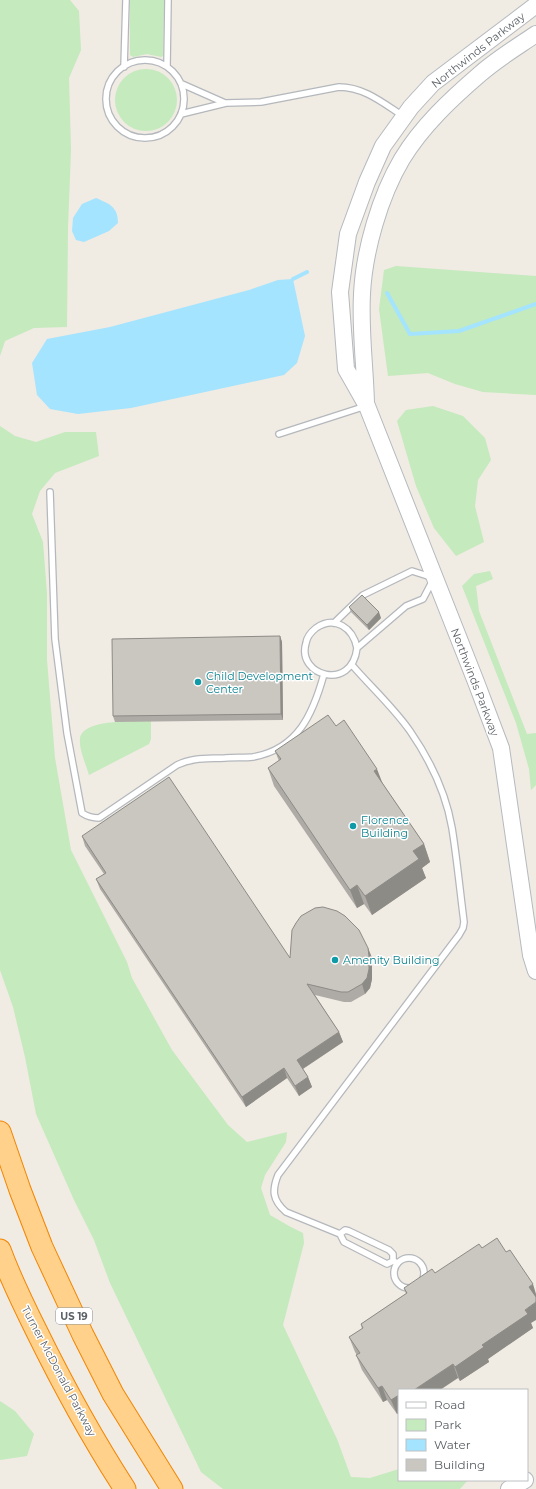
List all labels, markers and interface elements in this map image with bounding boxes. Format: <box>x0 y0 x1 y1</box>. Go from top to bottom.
street label: Northwinds Parkway <box>429 9 527 91</box>
street label: Northwinds Parkway <box>448 626 502 738</box>
place label: Child Development Center <box>206 669 314 696</box>
marker: Child Development Center <box>193 677 203 687</box>
place label: Florence Building <box>361 813 409 840</box>
marker: Florence Building <box>348 821 358 831</box>
place label: Amenity Building <box>343 953 439 967</box>
marker: Amenity Building <box>330 955 340 965</box>
street label: Turner McDonald Parkway <box>19 1303 99 1439</box>
road number: US 19 <box>56 1308 92 1324</box>
legend <box>398 1389 528 1481</box>
text: Road <box>434 1397 465 1412</box>
text: Park <box>434 1417 462 1432</box>
text: Water <box>434 1437 471 1452</box>
text: Building <box>434 1457 485 1472</box>

